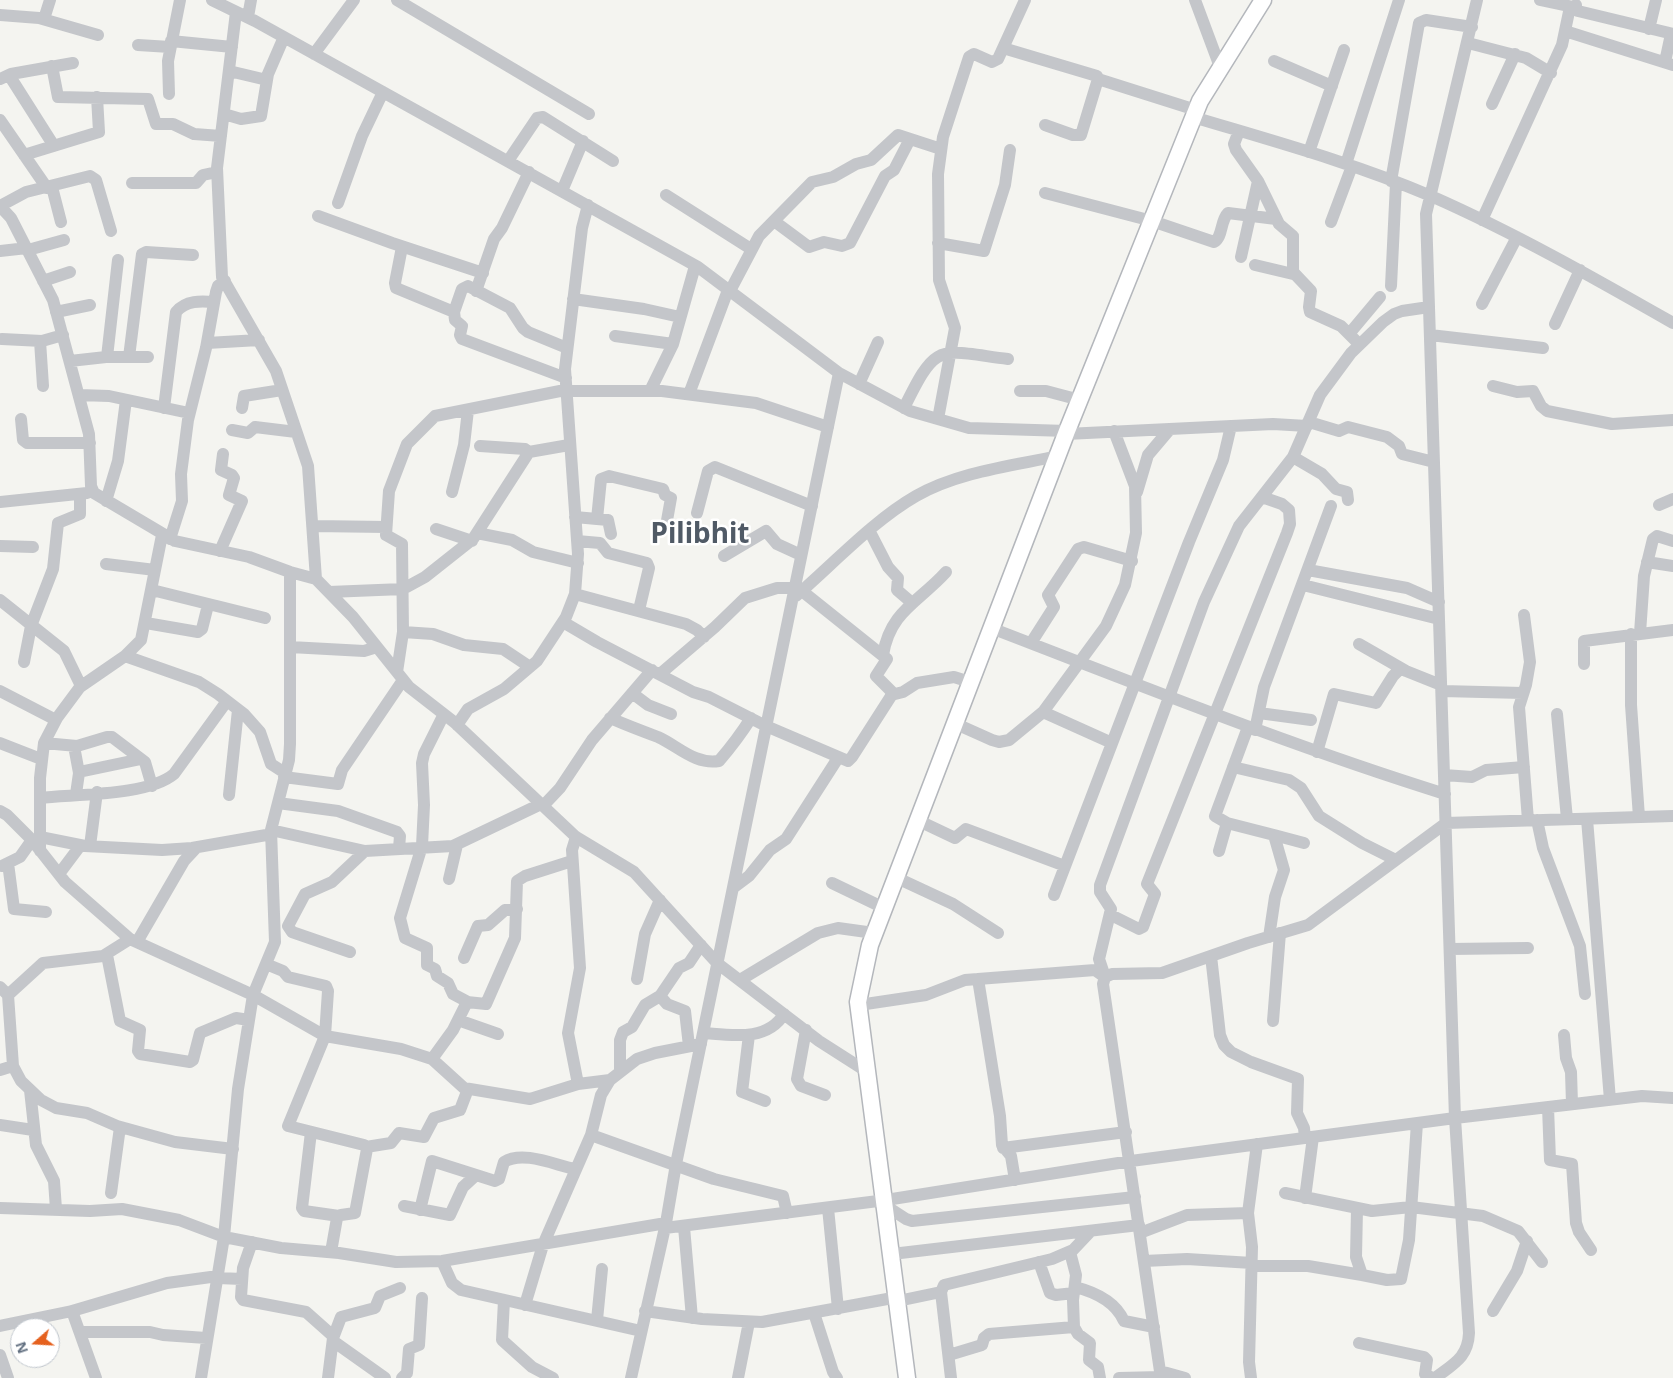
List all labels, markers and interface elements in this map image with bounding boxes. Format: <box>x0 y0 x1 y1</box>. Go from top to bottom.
district label: Pilibhit <box>651 518 749 552</box>
north arrow <box>10 1318 60 1368</box>
text: N <box>10 1339 32 1356</box>

